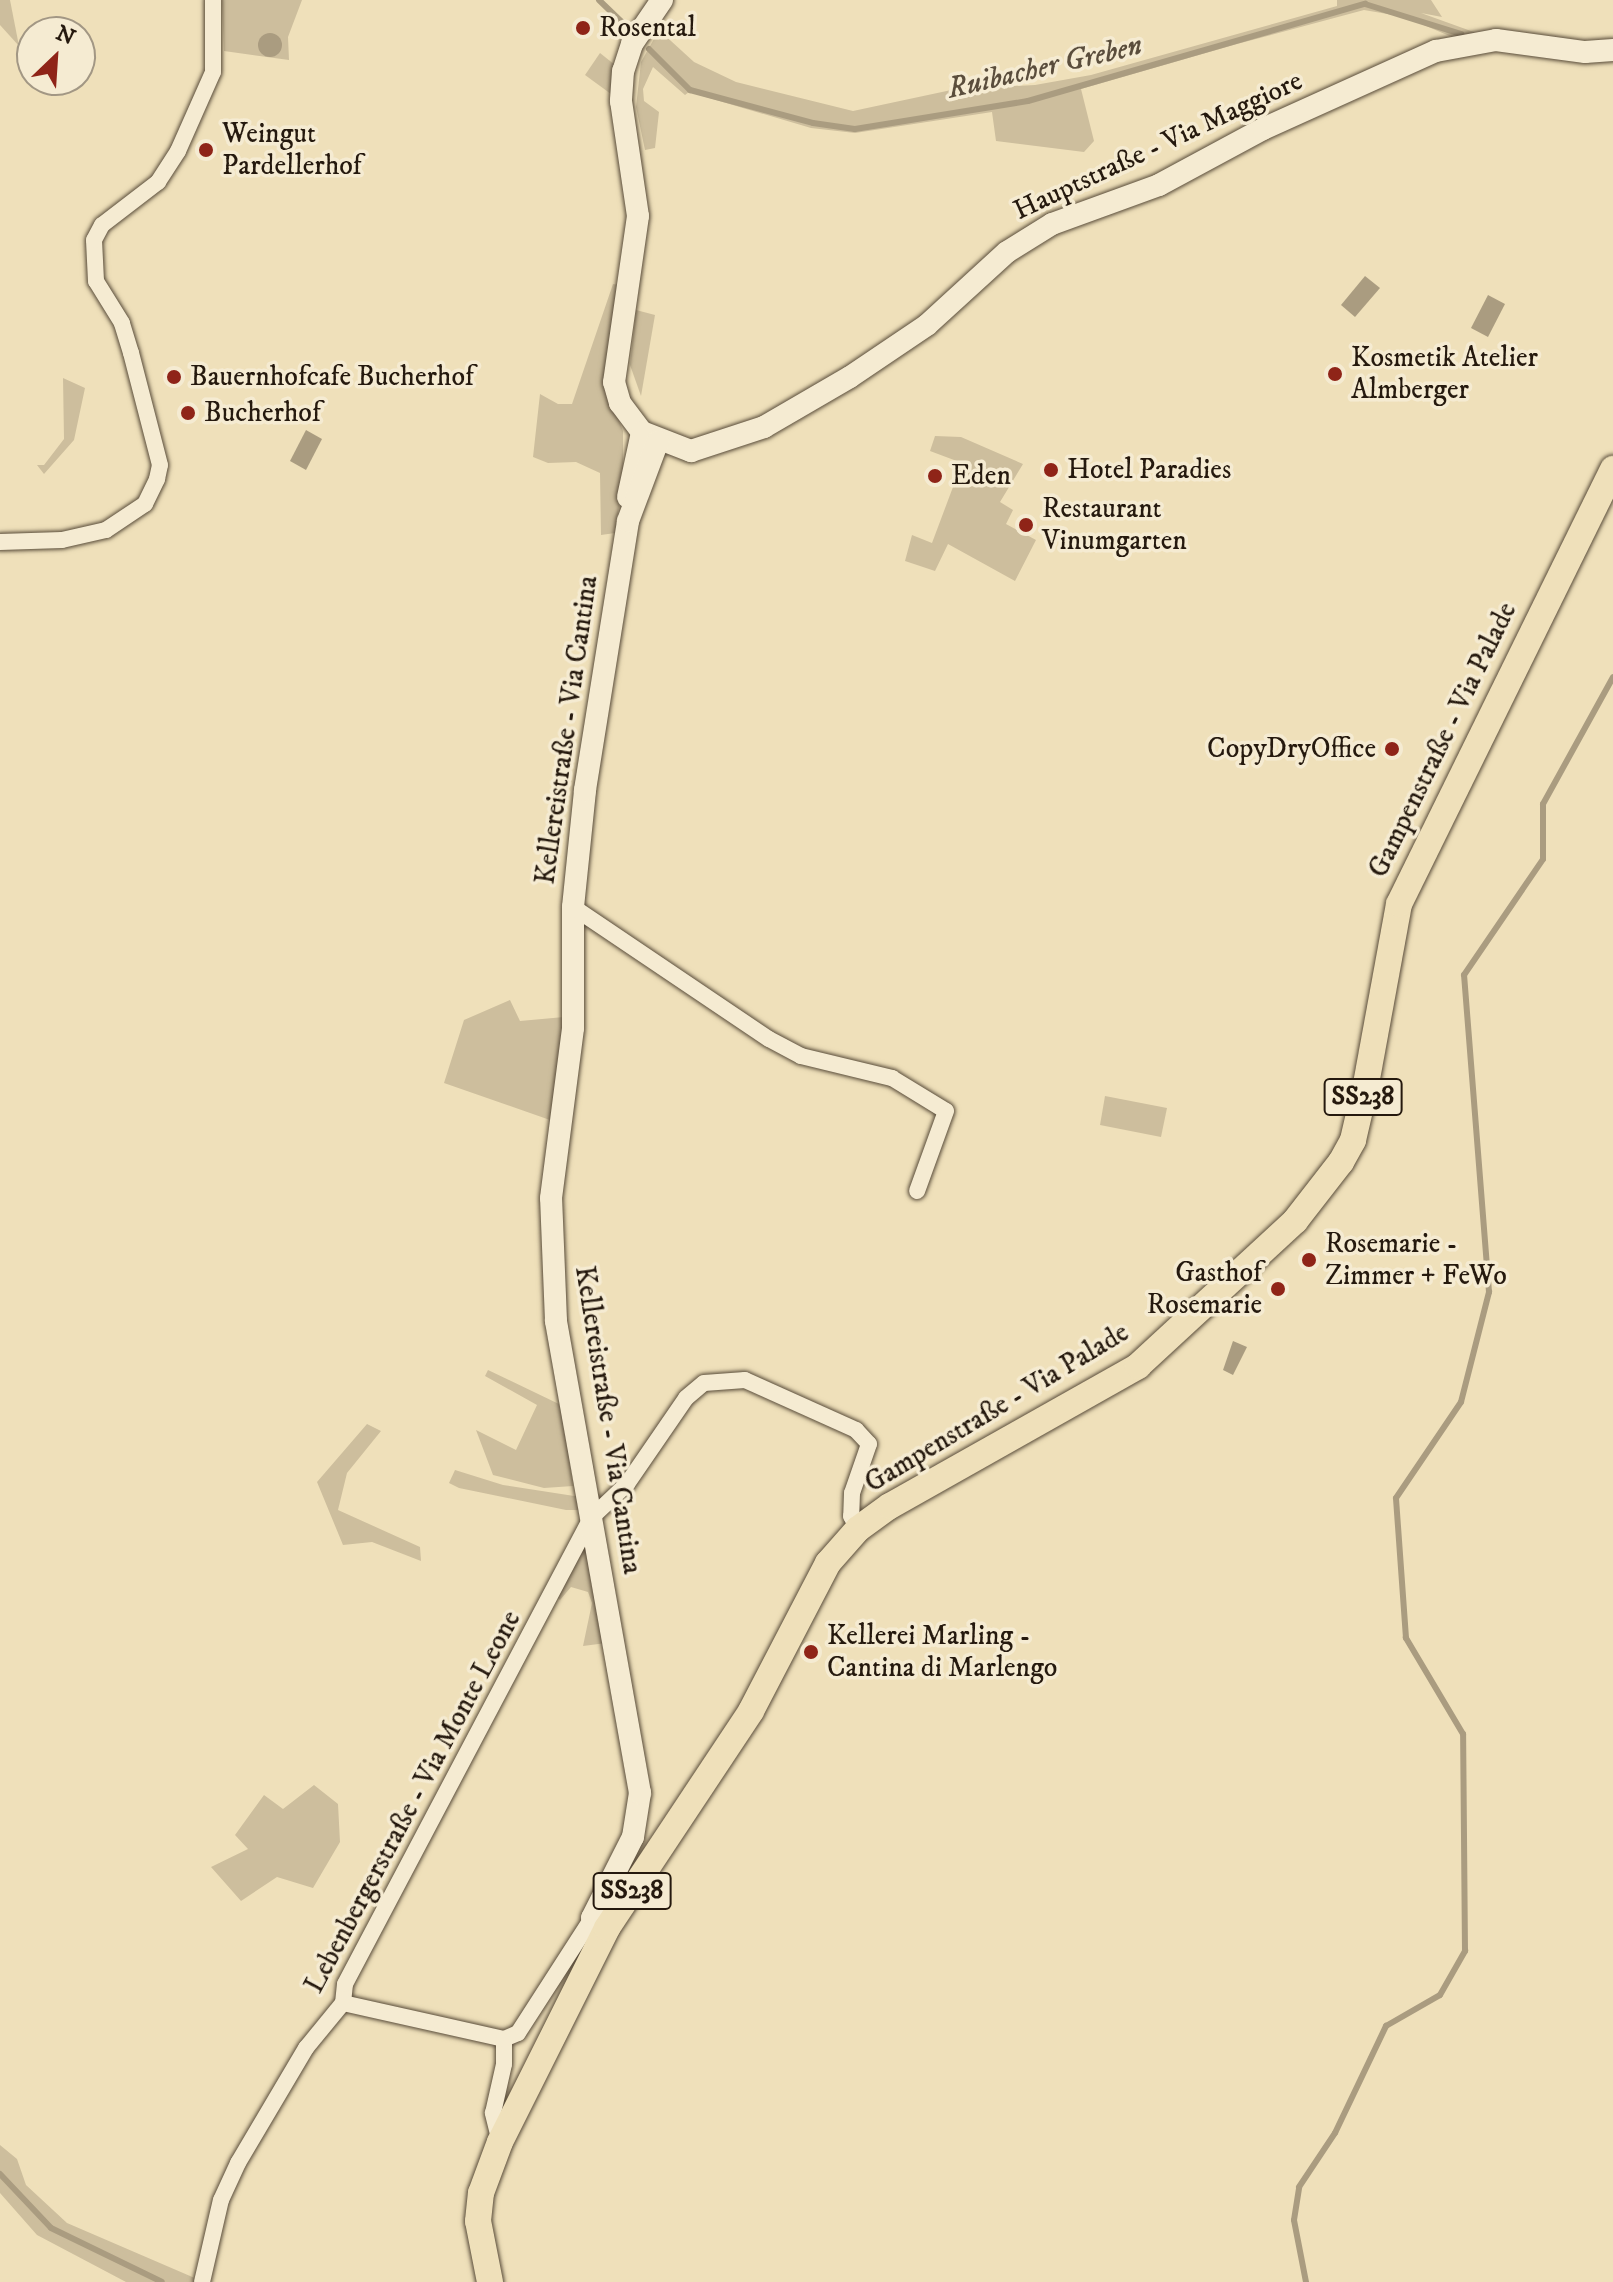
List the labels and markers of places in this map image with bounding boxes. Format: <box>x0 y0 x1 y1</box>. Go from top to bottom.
place label: Rosental <box>599 11 696 45</box>
marker: Rosental <box>574 19 592 37</box>
place label: Weingut Pardellerhof <box>222 117 362 183</box>
marker: Weingut Pardellerhof <box>197 141 215 159</box>
place label: Kosmetik Atelier Almberger <box>1351 341 1538 407</box>
place label: Bauernhofcafe Bucherhof <box>190 360 474 394</box>
marker: Kosmetik Atelier Almberger <box>1326 365 1344 383</box>
marker: Bauernhofcafe Bucherhof <box>165 368 183 386</box>
place label: Bucherhof <box>204 396 321 430</box>
marker: Bucherhof <box>179 404 197 422</box>
place label: Hotel Paradies <box>1067 453 1231 487</box>
place label: Eden <box>951 459 1011 493</box>
marker: Hotel Paradies <box>1042 461 1060 479</box>
marker: Eden <box>926 467 944 485</box>
place label: Restaurant Vinumgarten <box>1042 492 1187 558</box>
marker: Restaurant Vinumgarten <box>1017 516 1035 534</box>
place label: CopyDryOffice <box>1207 732 1376 766</box>
marker: CopyDryOffice <box>1383 740 1401 758</box>
place label: Rosemarie - Zimmer + FeWo <box>1325 1227 1507 1293</box>
marker: Rosemarie - Zimmer + FeWo <box>1300 1251 1318 1269</box>
place label: Gasthof Rosemarie <box>1147 1256 1262 1322</box>
marker: Gasthof Rosemarie <box>1269 1280 1287 1298</box>
place label: Kellerei Marling - Cantina di Marlengo <box>827 1619 1057 1685</box>
marker: Kellerei Marling - Cantina di Marlengo <box>802 1643 820 1661</box>

